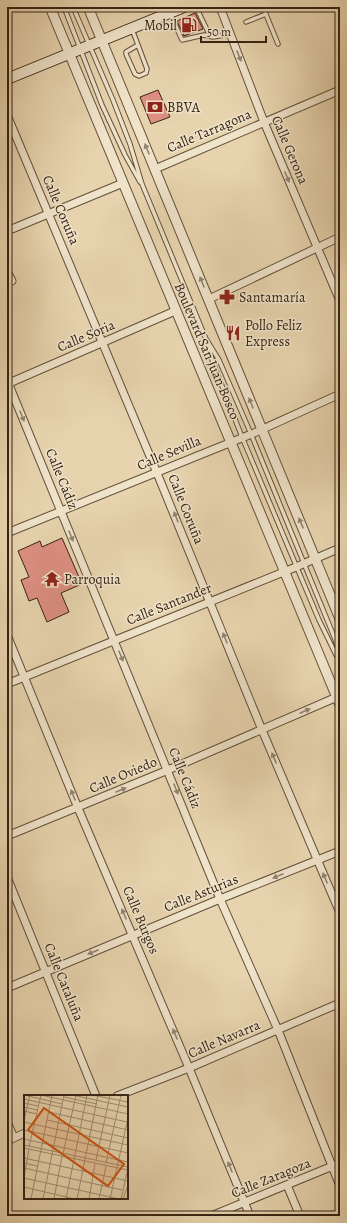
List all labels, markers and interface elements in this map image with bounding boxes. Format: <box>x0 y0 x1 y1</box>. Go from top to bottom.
place label: Mobil <box>144 16 178 35</box>
fuel station icon: Mobil <box>180 16 198 34</box>
scale bar <box>201 18 266 44</box>
text: 50 m <box>207 24 231 40</box>
one-way arrow <box>236 51 242 63</box>
bank icon: BBVA <box>146 98 164 116</box>
place label: BBVA <box>167 98 201 117</box>
street label: Calle Tarragona <box>164 105 255 157</box>
street label: Calle Gerona <box>267 113 313 188</box>
one-way arrow <box>144 143 151 155</box>
one-way arrow <box>284 171 291 183</box>
street label: Calle Coruña <box>38 172 84 248</box>
one-way arrow <box>198 276 204 288</box>
street label: Boulevard San Juan Bosco <box>170 280 244 422</box>
pharmacy icon: Santamaría <box>218 288 236 306</box>
place label: Santamaría <box>239 288 306 307</box>
street label: Calle Soria <box>54 315 118 357</box>
place label: Pollo Feliz Express <box>245 316 302 351</box>
restaurant icon: Pollo Feliz Express <box>224 324 242 342</box>
one-way arrow <box>248 397 254 408</box>
one-way arrow <box>19 410 25 422</box>
street label: Calle Sevilla <box>134 431 204 475</box>
street label: Calle Cádiz <box>41 446 83 512</box>
street label: Calle Coruña <box>163 471 209 547</box>
one-way arrow <box>172 511 178 523</box>
one-way arrow <box>298 517 304 528</box>
one-way arrow <box>68 531 74 542</box>
temple icon: Parroquia <box>43 570 61 588</box>
place label: Parroquia <box>64 570 121 589</box>
street label: Calle Santander <box>124 578 215 630</box>
one-way arrow <box>221 631 227 643</box>
one-way arrow <box>118 651 124 662</box>
one-way arrow <box>299 708 311 715</box>
street label: Calle Cádiz <box>164 745 206 811</box>
one-way arrow <box>270 751 276 763</box>
street label: Calle Oviedo <box>86 752 160 798</box>
one-way arrow <box>173 784 179 795</box>
one-way arrow <box>115 787 127 793</box>
one-way arrow <box>69 788 75 800</box>
street label: Calle Asturias <box>161 869 241 917</box>
one-way arrow <box>321 871 327 883</box>
one-way arrow <box>271 873 283 879</box>
street label: Calle Burgos <box>118 883 164 957</box>
one-way arrow <box>121 909 127 920</box>
street label: Calle Cataluña <box>40 940 89 1024</box>
one-way arrow <box>87 949 98 955</box>
street label: Calle Navarra <box>185 1015 264 1063</box>
one-way arrow <box>172 1028 178 1039</box>
inset map <box>24 1095 128 1199</box>
street label: Calle Zaragoza <box>228 1153 314 1203</box>
one-way arrow <box>226 1160 232 1172</box>

